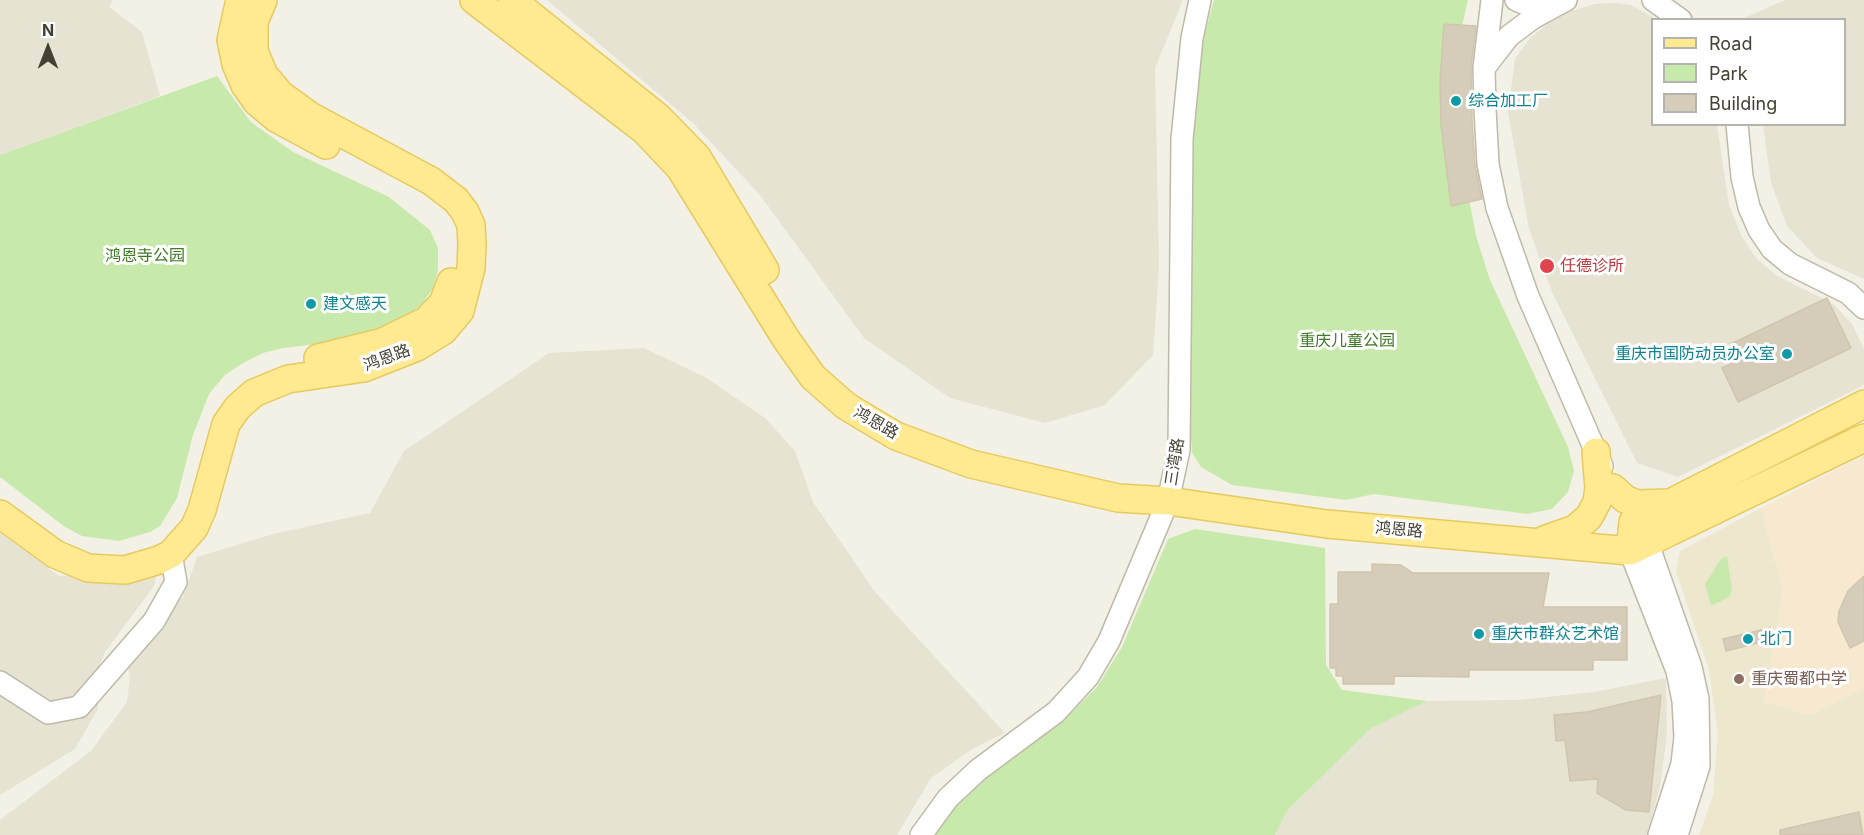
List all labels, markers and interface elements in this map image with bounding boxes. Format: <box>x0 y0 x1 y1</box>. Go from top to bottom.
north arrow <box>18 18 78 78</box>
legend <box>1651 18 1846 126</box>
text: N <box>42 20 54 40</box>
text: Road <box>1709 33 1752 54</box>
text: Park <box>1709 63 1748 84</box>
place label: 综合加工厂 <box>1468 91 1548 111</box>
text: Building <box>1709 93 1777 114</box>
marker: 综合加工厂 <box>1449 94 1463 108</box>
park label: 鸿恩寺公园 <box>105 246 185 266</box>
place label: 任德诊所 <box>1560 256 1624 276</box>
marker: 任德诊所 <box>1538 257 1556 275</box>
place label: 建文感天 <box>323 294 387 314</box>
marker: 建文感天 <box>304 297 318 311</box>
park label: 重庆儿童公园 <box>1299 331 1395 351</box>
street label: 鸿恩路 <box>361 341 413 375</box>
place label: 重庆市国防动员办公室 <box>1615 344 1775 364</box>
marker: 重庆市国防动员办公室 <box>1780 347 1794 361</box>
street label: 鸿恩路 <box>850 403 902 443</box>
street label: 三湾路 <box>1162 437 1188 487</box>
street label: 鸿恩路 <box>1374 518 1424 542</box>
place label: 重庆市群众艺术馆 <box>1491 624 1619 644</box>
marker: 重庆市群众艺术馆 <box>1472 627 1486 641</box>
place label: 北门 <box>1760 629 1792 649</box>
marker: 北门 <box>1741 632 1755 646</box>
place label: 重庆蜀都中学 <box>1751 669 1847 689</box>
marker: 重庆蜀都中学 <box>1732 672 1746 686</box>

